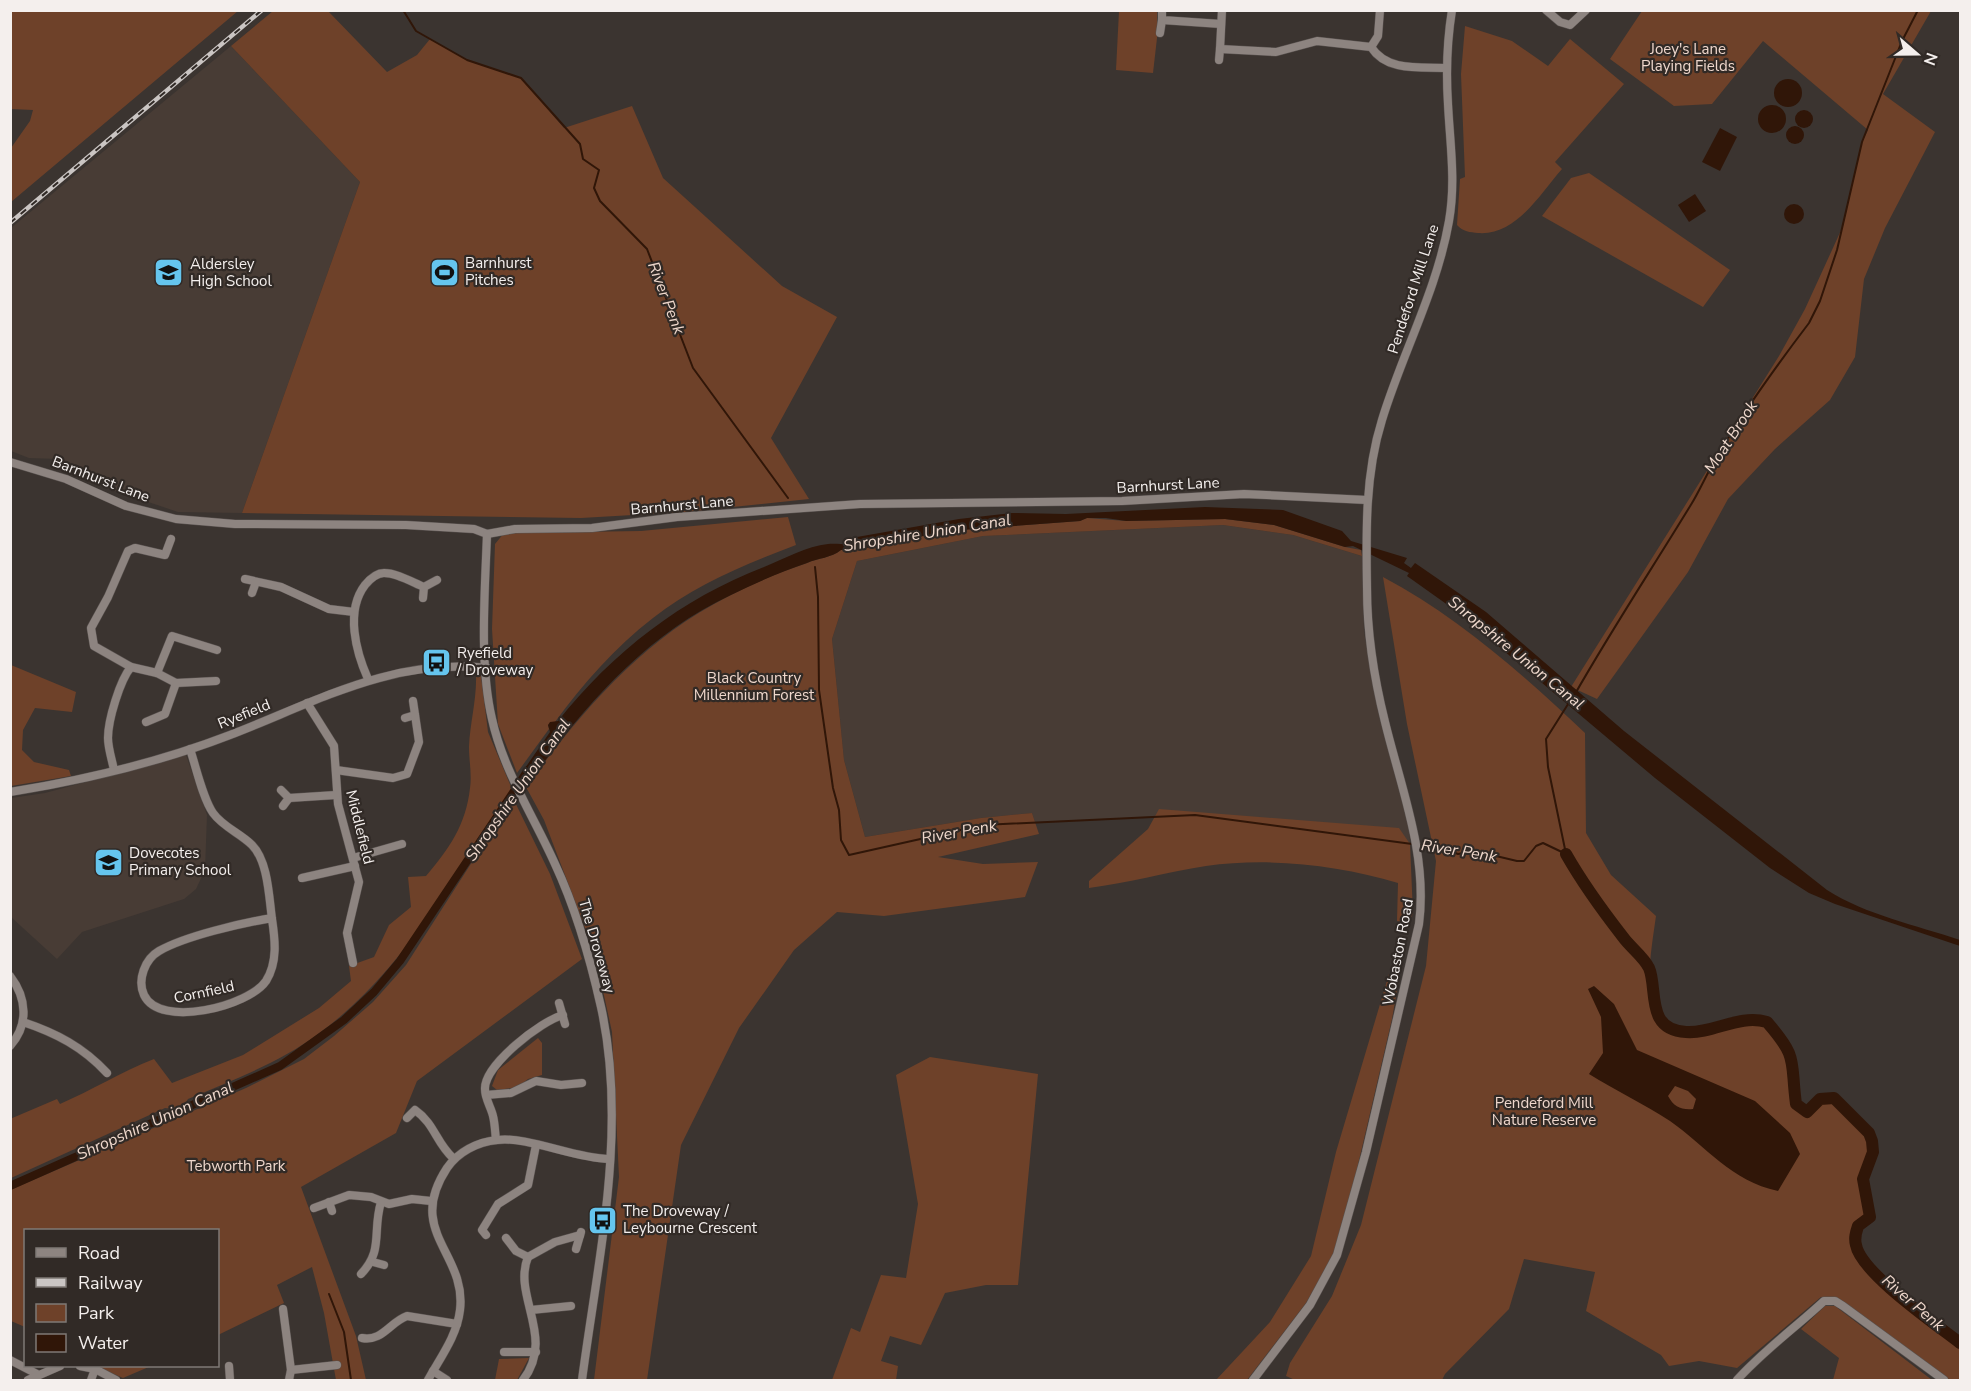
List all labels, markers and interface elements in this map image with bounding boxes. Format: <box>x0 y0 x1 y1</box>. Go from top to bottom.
north arrow <box>1887 24 1947 84</box>
park label: Joey's Lane Playing Fields <box>1641 39 1735 76</box>
text: N <box>1918 49 1943 68</box>
street label: Pendeford Mill Lane <box>1383 222 1443 356</box>
place label: Barnhurst Pitches <box>465 253 532 290</box>
place label: Aldersley High School <box>190 254 272 291</box>
sports icon: Barnhurst Pitches <box>428 256 460 288</box>
school or university icon: Aldersley High School <box>153 257 185 289</box>
water label: River Penk <box>642 258 690 338</box>
water label: Moat Brook <box>1699 395 1763 478</box>
street label: Barnhurst Lane <box>49 451 153 507</box>
street label: Barnhurst Lane <box>1116 472 1220 498</box>
street label: Barnhurst Lane <box>630 491 734 519</box>
water label: Shropshire Union Canal <box>842 509 1013 557</box>
water label: Shropshire Union Canal <box>1443 591 1589 715</box>
place label: Ryefield / Droveway <box>456 643 534 680</box>
bus stop icon: Ryefield / Droveway <box>420 646 452 678</box>
park label: Black Country Millennium Forest <box>694 668 815 705</box>
street label: Ryefield <box>215 694 273 734</box>
water label: Shropshire Union Canal <box>460 714 576 866</box>
street label: Middlefield <box>341 788 379 866</box>
water label: River Penk <box>920 814 999 849</box>
water label: River Penk <box>1420 834 1499 868</box>
place label: Dovecotes Primary School <box>129 843 232 880</box>
school or university icon: Dovecotes Primary School <box>92 846 124 878</box>
street label: The Droveway <box>574 896 620 996</box>
street label: Wobaston Road <box>1378 897 1418 1007</box>
street label: Cornfield <box>172 976 236 1008</box>
water label: Shropshire Union Canal <box>73 1076 237 1165</box>
park label: Pendeford Mill Nature Reserve <box>1492 1093 1596 1130</box>
park label: Tebworth Park <box>187 1156 286 1176</box>
place label: The Droveway / Leybourne Crescent <box>623 1201 758 1238</box>
bus stop icon: The Droveway / Leybourne Crescent <box>586 1204 618 1236</box>
legend <box>24 1229 219 1367</box>
text: Road <box>78 1241 120 1265</box>
water label: River Penk <box>1877 1270 1950 1337</box>
text: Railway <box>78 1271 143 1295</box>
text: Park <box>78 1301 115 1325</box>
text: Water <box>78 1331 129 1355</box>

